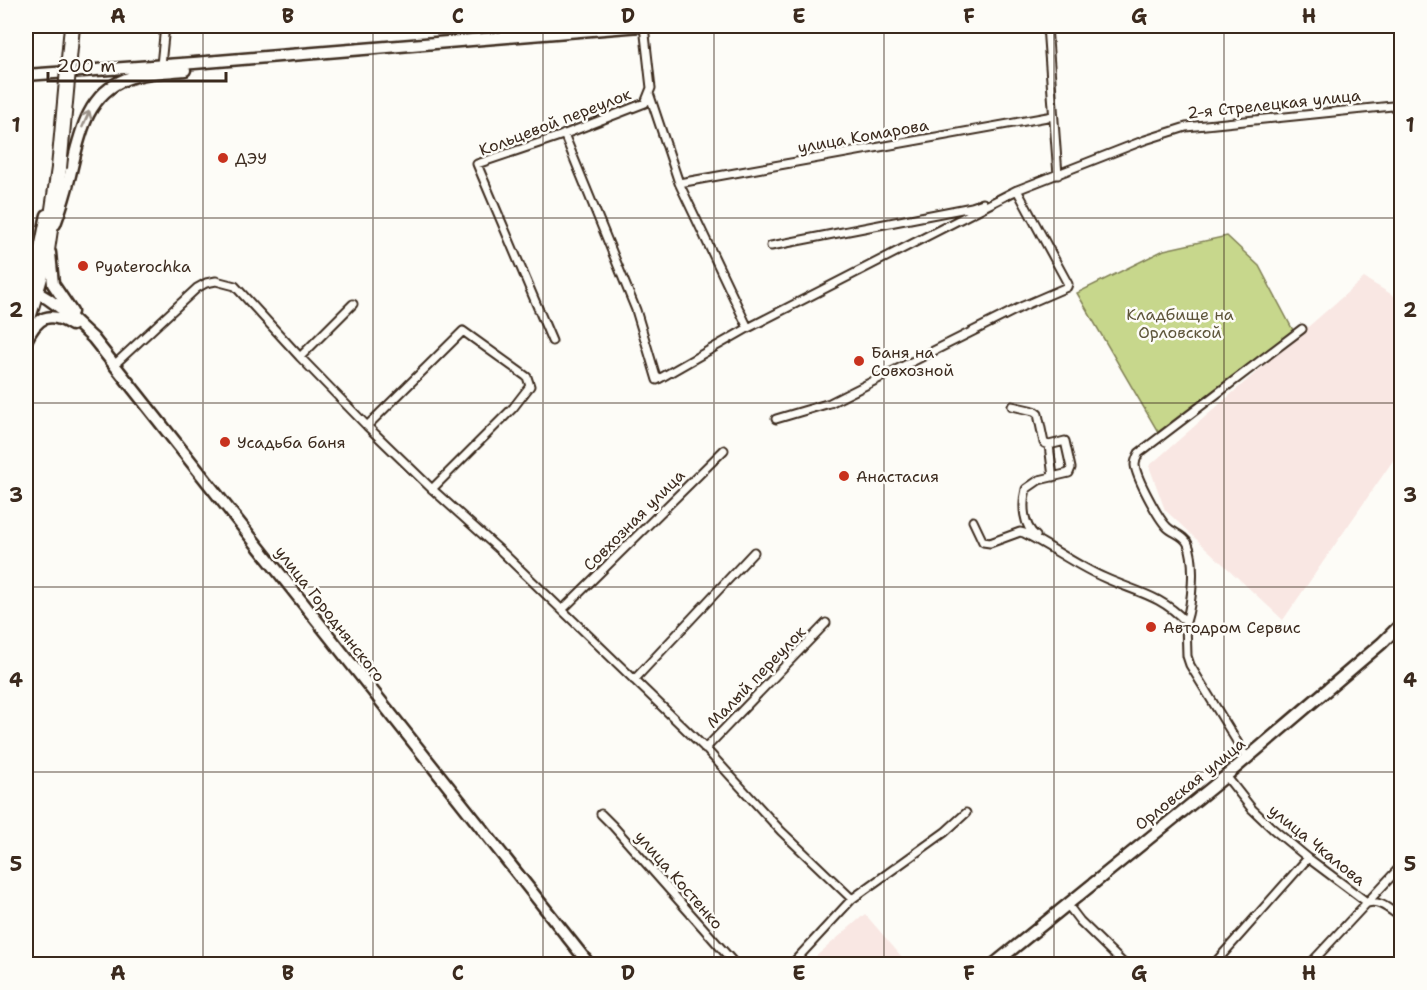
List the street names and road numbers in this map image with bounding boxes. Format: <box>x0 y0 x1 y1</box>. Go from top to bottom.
street label: Кольцевой переулок <box>476 83 634 161</box>
street label: 2-я Стрелецкая улица <box>1186 84 1362 124</box>
street label: улица Комарова <box>796 114 930 158</box>
street label: Совхозная улица <box>579 465 689 575</box>
street label: улица Городнянского <box>270 542 390 686</box>
street label: Малый переулок <box>702 621 811 733</box>
street label: Орловская улица <box>1131 733 1249 835</box>
street label: улица Чкалова <box>1264 800 1370 890</box>
street label: улица Костенко <box>630 826 728 934</box>

